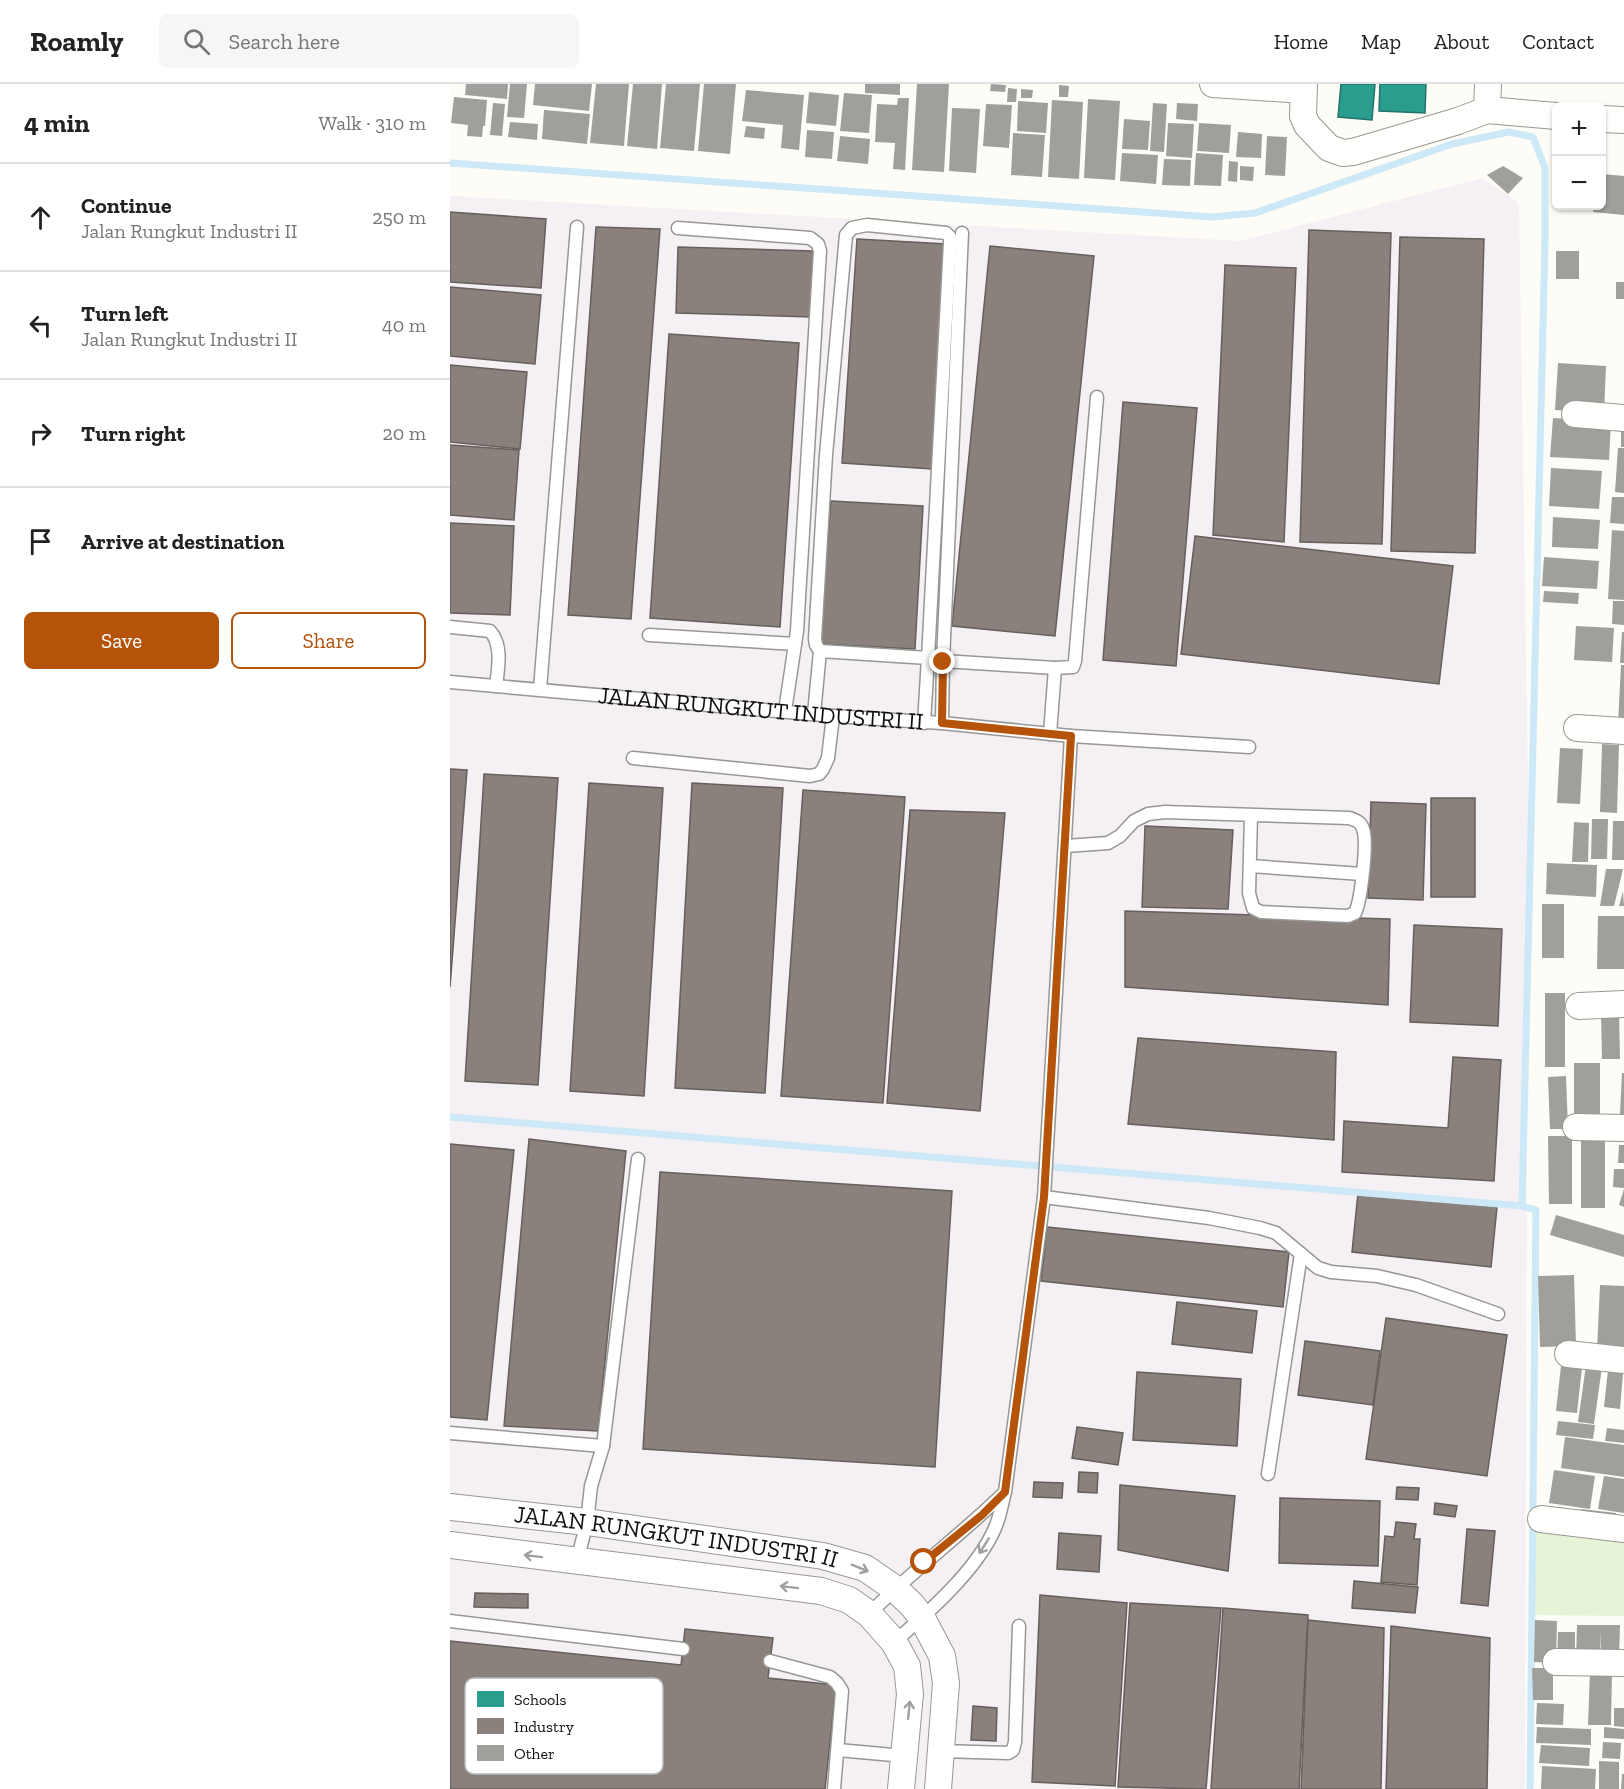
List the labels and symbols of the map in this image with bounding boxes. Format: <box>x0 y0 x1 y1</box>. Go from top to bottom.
route end <box>929 648 955 674</box>
street label: JALAN RUNGKUT INDUSTRI II <box>597 680 924 736</box>
street label: JALAN RUNGKUT INDUSTRI II <box>513 1499 842 1574</box>
one-way arrow <box>978 1537 990 1554</box>
route start <box>910 1548 936 1574</box>
one-way arrow <box>524 1550 544 1561</box>
one-way arrow <box>851 1563 869 1574</box>
one-way arrow <box>780 1581 800 1592</box>
legend <box>465 1678 663 1774</box>
text: Schools <box>514 1690 567 1709</box>
one-way arrow <box>904 1700 915 1720</box>
text: Industry <box>514 1717 575 1736</box>
text: Other <box>514 1744 555 1763</box>

